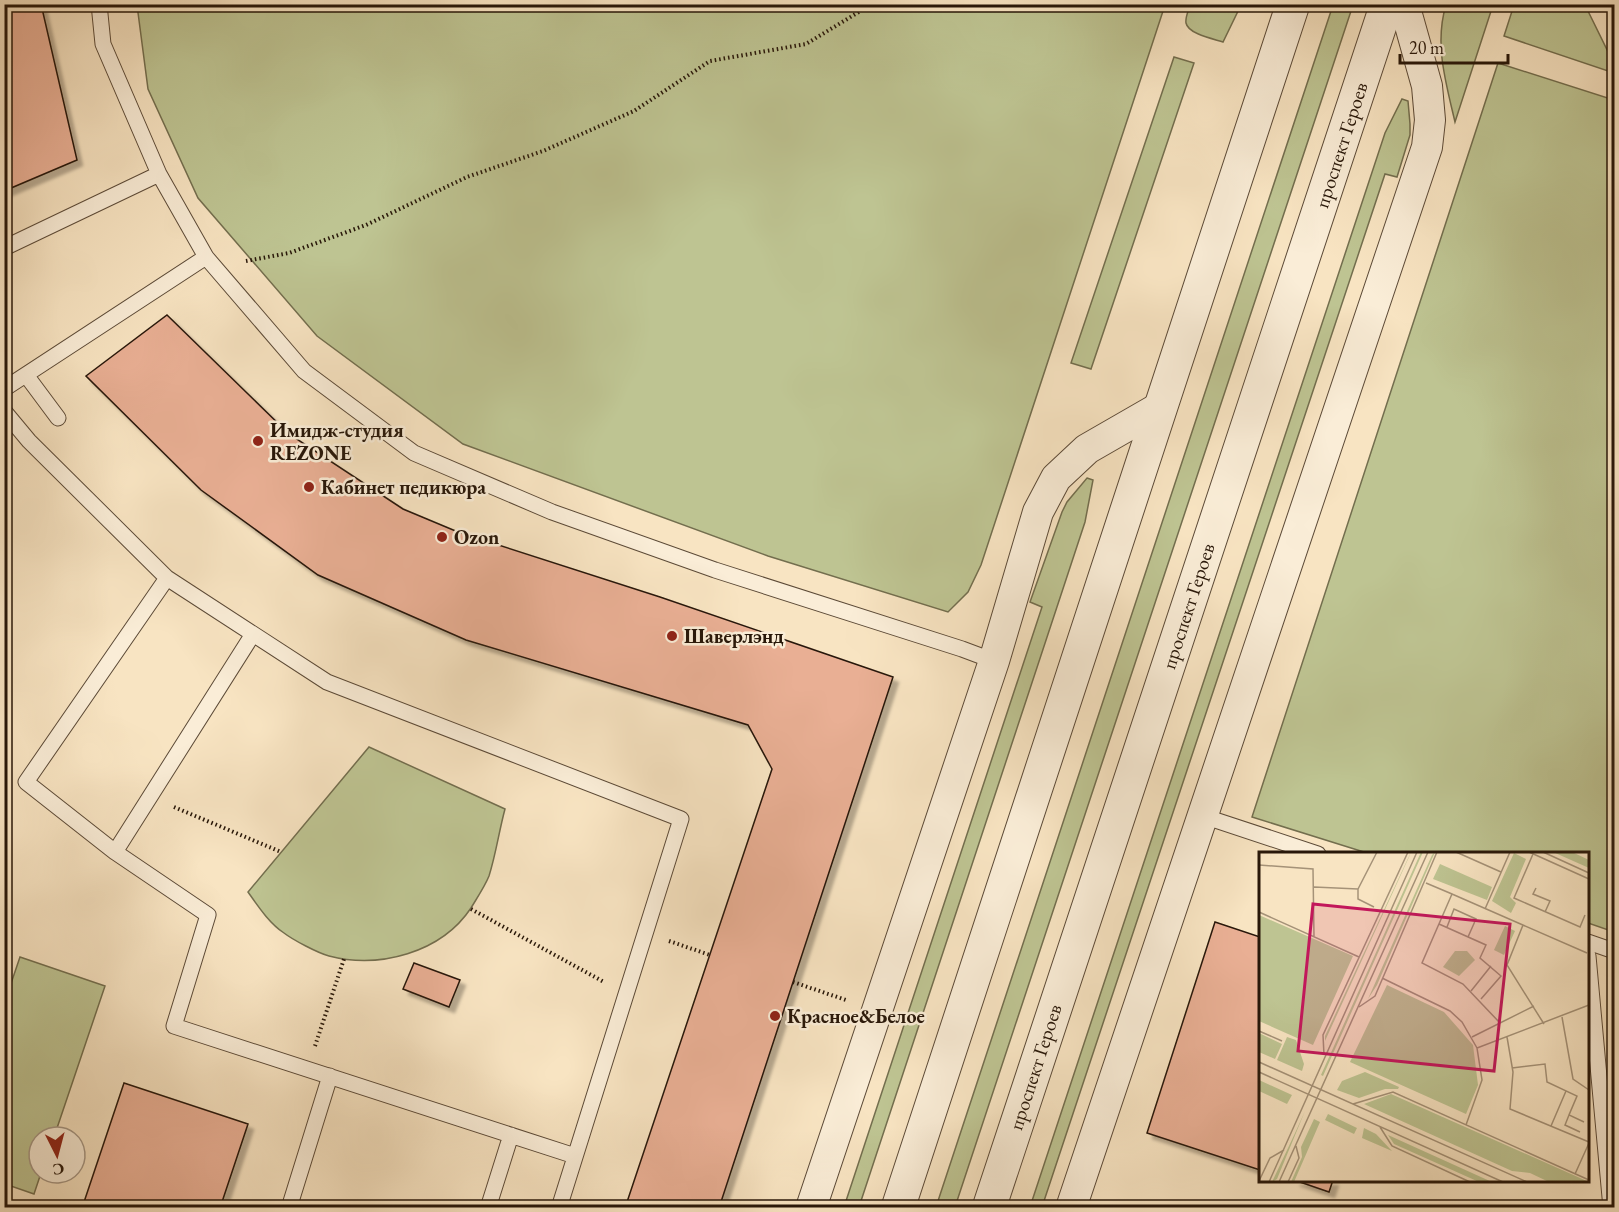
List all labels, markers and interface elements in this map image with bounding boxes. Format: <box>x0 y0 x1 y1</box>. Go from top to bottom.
scale bar <box>1400 27 1508 65</box>
text: 20 m <box>1409 36 1444 59</box>
street label: проспект Героев <box>1308 79 1374 211</box>
place label: Имидж-студия REZONE <box>270 417 404 466</box>
marker: Имидж-студия REZONE <box>251 434 265 448</box>
place label: Кабинет педикюра <box>321 474 486 500</box>
marker: Кабинет педикюра <box>302 480 316 494</box>
place label: Ozon <box>454 524 499 550</box>
marker: Ozon <box>435 530 449 544</box>
street label: проспект Героев <box>1155 540 1221 672</box>
place label: Шаверлэнд <box>684 623 784 649</box>
marker: Шаверлэнд <box>665 629 679 643</box>
inset map <box>1259 852 1589 1182</box>
street label: проспект Героев <box>1002 1001 1068 1133</box>
place label: Красное&Белое <box>787 1003 925 1029</box>
marker: Красное&Белое <box>768 1009 782 1023</box>
north arrow <box>27 1125 87 1185</box>
text: С <box>52 1158 65 1180</box>

